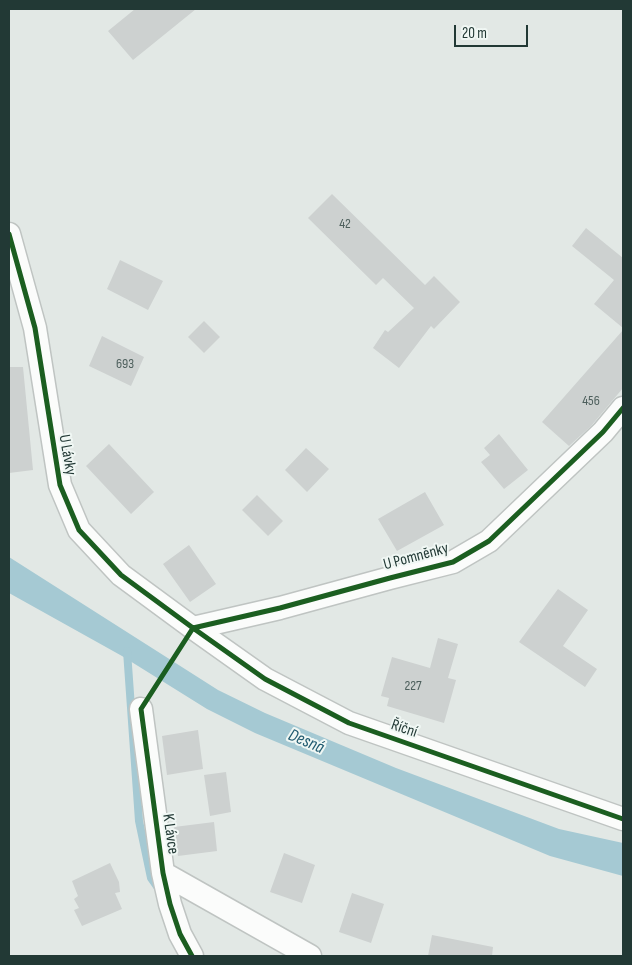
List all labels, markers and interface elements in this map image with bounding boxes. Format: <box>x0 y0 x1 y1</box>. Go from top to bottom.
scale bar <box>457 15 531 47</box>
text: 20 m <box>462 24 487 43</box>
house number: 42 <box>339 216 351 232</box>
house number: 693 <box>116 356 134 372</box>
house number: 456 <box>582 393 600 409</box>
street label: U Lávky <box>54 433 80 477</box>
street label: U Pomněnky <box>381 539 451 575</box>
house number: 227 <box>404 678 422 694</box>
street label: Říční <box>388 716 420 742</box>
water label: Desná <box>285 725 327 759</box>
street label: K Lávce <box>158 813 182 855</box>

